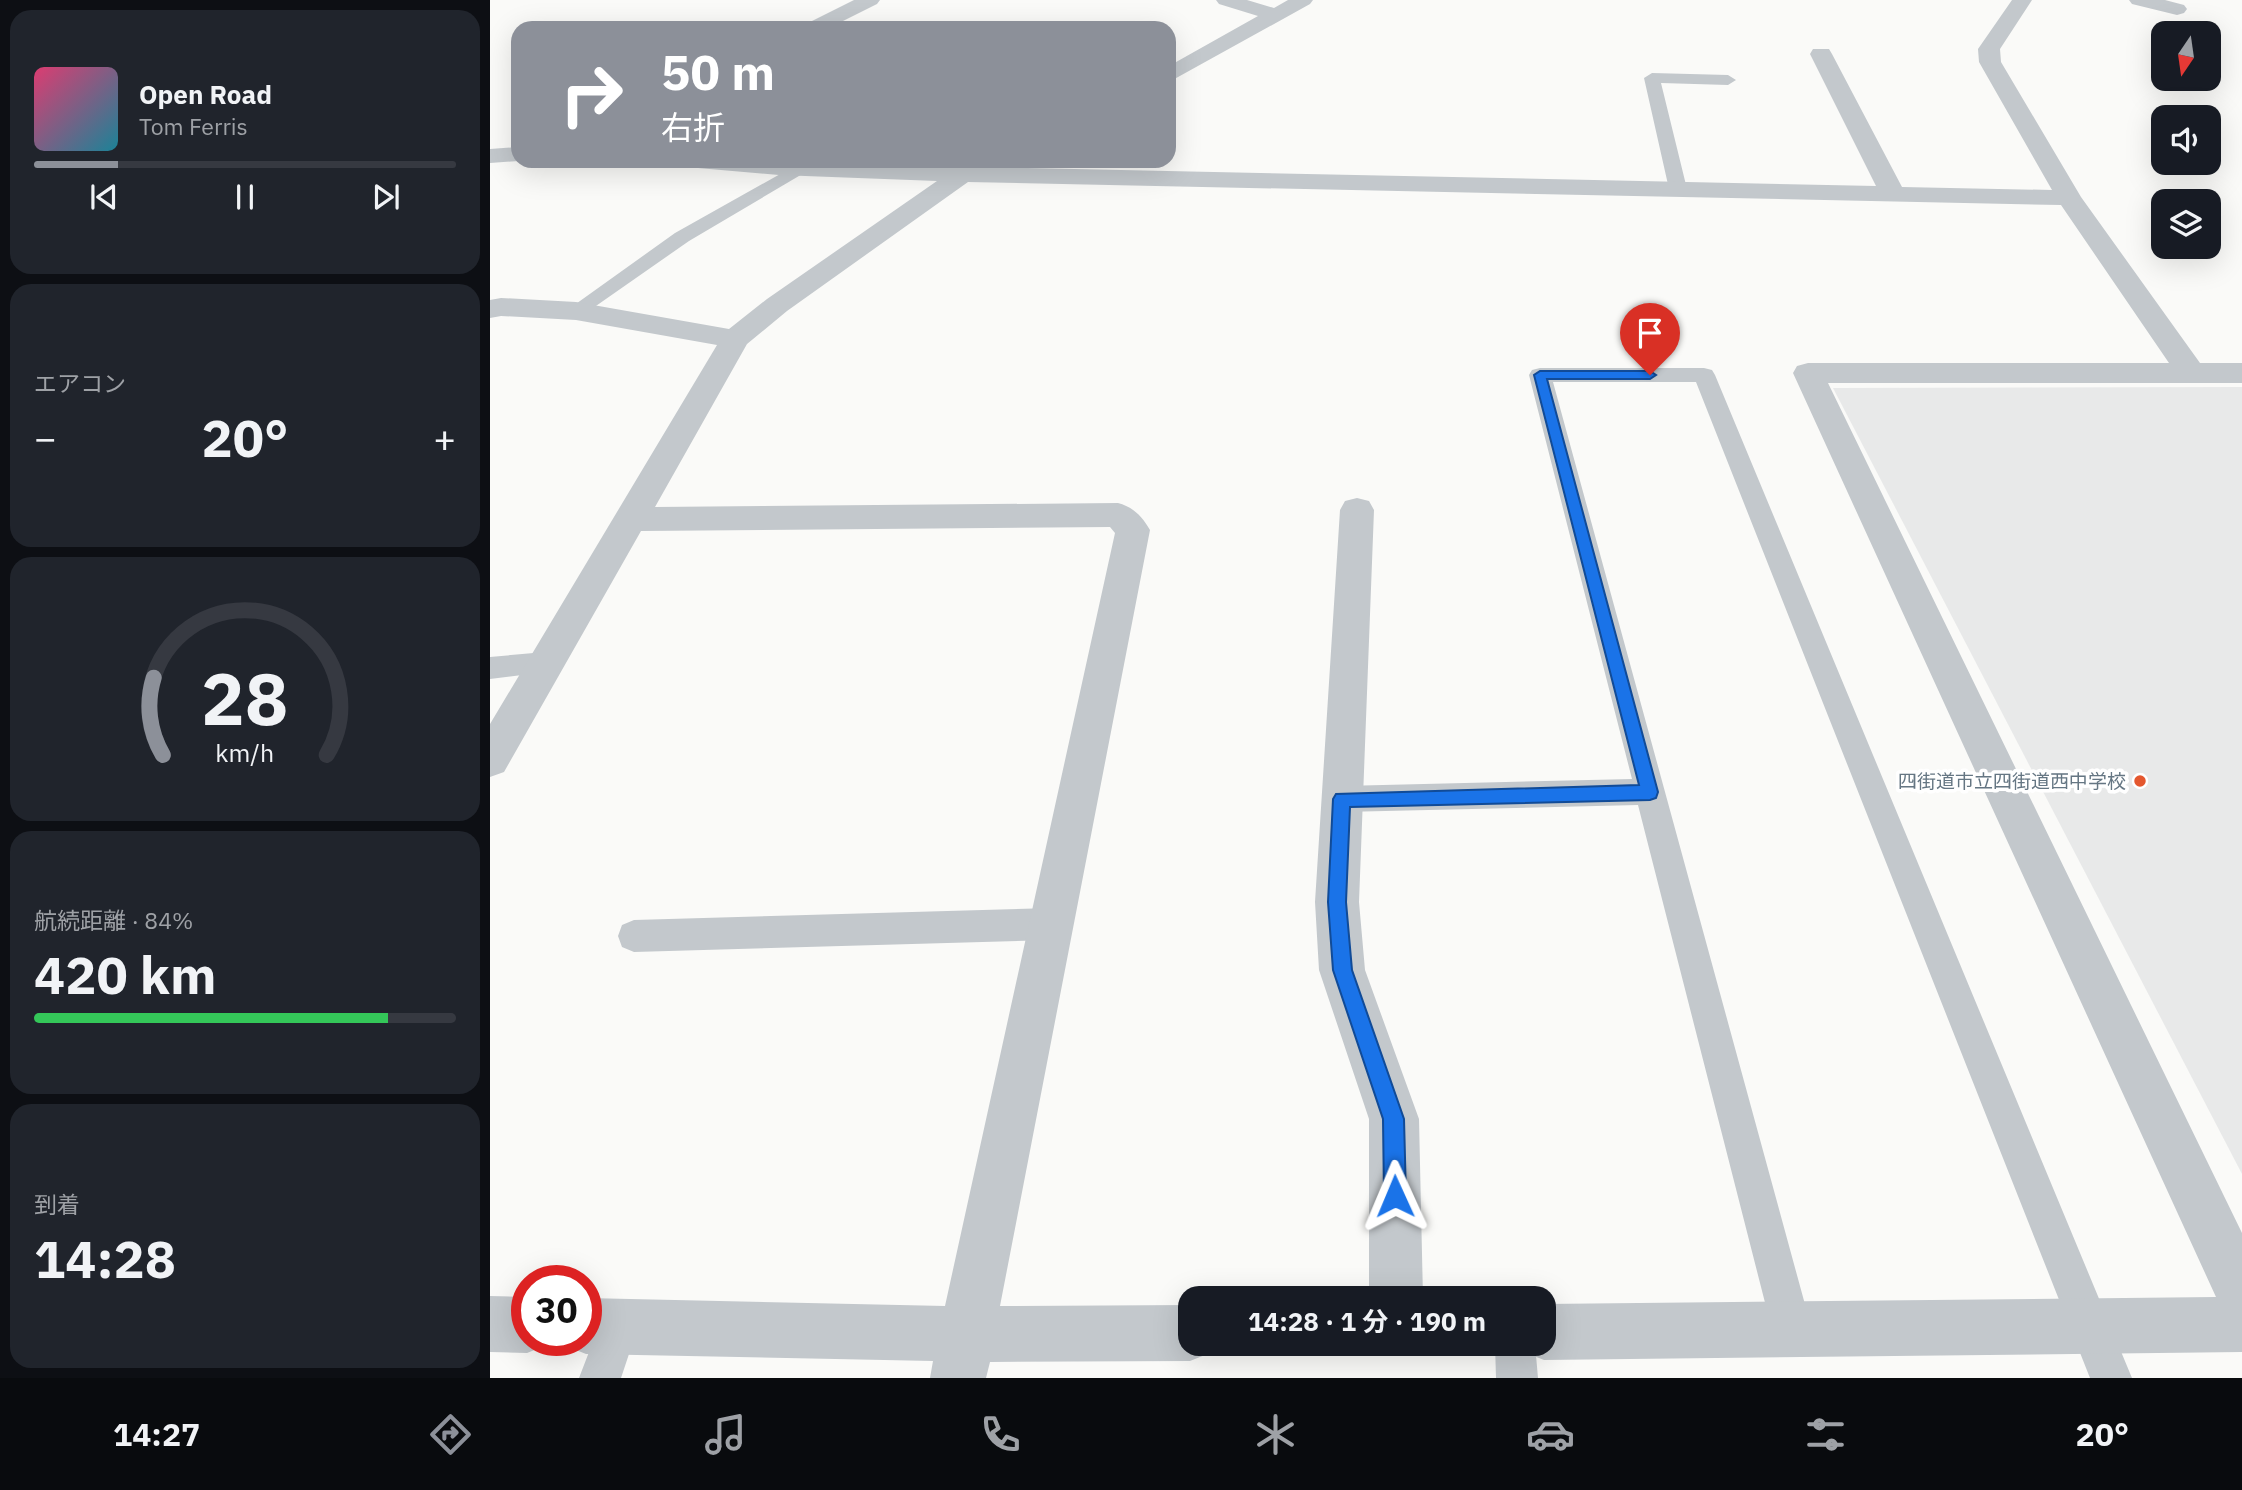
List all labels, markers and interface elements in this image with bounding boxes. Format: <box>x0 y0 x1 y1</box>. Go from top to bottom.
north arrow <box>2151 21 2221 91</box>
map controls <box>2151 21 2221 259</box>
text: 50 m <box>661 40 775 103</box>
icon: right <box>546 49 637 140</box>
text: Open Road <box>139 77 272 111</box>
button: sound <box>2151 105 2221 175</box>
text: 右折 <box>661 106 725 148</box>
text: Tom Ferris <box>139 111 248 141</box>
icon: previous <box>85 178 123 216</box>
icon: pause <box>226 178 264 216</box>
icon: next <box>367 178 405 216</box>
button: layers <box>2151 189 2221 259</box>
pin <box>1620 303 1680 375</box>
icon: arrive <box>1631 314 1669 352</box>
text: エアコン <box>34 368 126 398</box>
text: 20° <box>202 404 288 471</box>
text: − <box>34 413 57 462</box>
text: + <box>433 413 456 462</box>
text: 28 <box>201 650 289 745</box>
text: km/h <box>216 736 274 769</box>
place label: 四街道市立四街道西中学校 <box>1898 769 2126 793</box>
marker: 四街道市立四街道西中学校 <box>2132 773 2148 789</box>
text: 航続距離 · 84% <box>34 905 193 935</box>
text: 420 km <box>34 941 216 1008</box>
position arrow <box>1358 1159 1432 1233</box>
text: 到着 <box>34 1189 80 1219</box>
text: 14:28 <box>34 1225 176 1292</box>
speed limit sign: 30 <box>511 1265 602 1356</box>
text: 14:28 · 1 分 · 190 m <box>1248 1304 1486 1338</box>
icon: directions <box>426 1410 475 1459</box>
icon: music <box>701 1410 750 1459</box>
icon: phone <box>976 1410 1025 1459</box>
icon: climate <box>1251 1410 1300 1459</box>
icon: car <box>1526 1410 1575 1459</box>
icon: filters <box>1801 1410 1850 1459</box>
text: 14:27 <box>113 1413 200 1455</box>
text: 20° <box>2076 1413 2129 1455</box>

